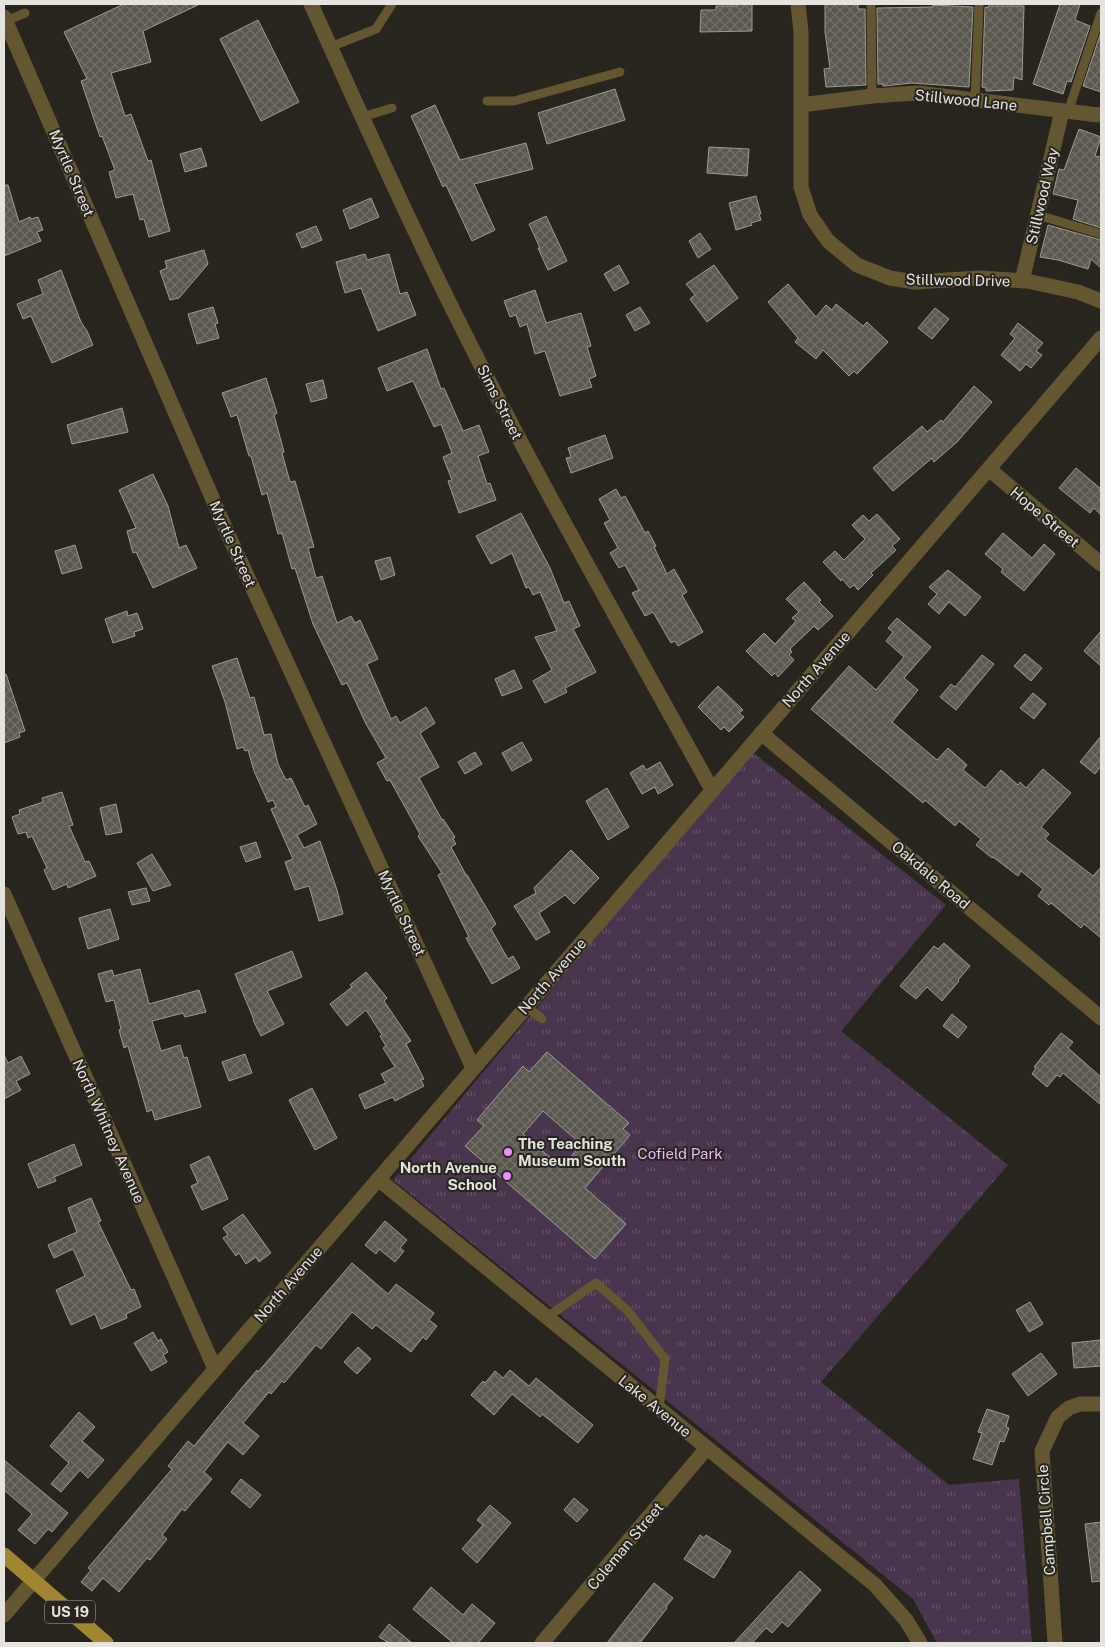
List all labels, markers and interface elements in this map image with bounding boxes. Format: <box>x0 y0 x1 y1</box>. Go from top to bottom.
street label: Stillwood Lane <box>914 86 1018 114</box>
street label: Myrtle Street <box>46 127 98 219</box>
street label: Stillwood Way <box>1023 146 1061 246</box>
street label: Stillwood Drive <box>905 271 1011 289</box>
street label: Sims Street <box>474 362 526 442</box>
street label: Hope Street <box>1007 483 1083 551</box>
street label: Myrtle Street <box>206 498 260 590</box>
street label: North Avenue <box>778 628 854 710</box>
street label: Oakdale Road <box>889 838 973 912</box>
street label: Myrtle Street <box>375 867 429 959</box>
street label: North Avenue <box>514 935 590 1017</box>
street label: North Whitney Avenue <box>70 1056 148 1206</box>
place label: The Teaching Museum South <box>518 1135 626 1169</box>
park label: Cofield Park <box>637 1145 723 1162</box>
marker: The Teaching Museum South <box>502 1146 514 1158</box>
place label: North Avenue School <box>400 1159 497 1193</box>
marker: North Avenue School <box>501 1170 513 1182</box>
street label: North Avenue <box>250 1243 326 1325</box>
street label: Lake Avenue <box>615 1372 695 1440</box>
street label: Campbell Circle <box>1034 1464 1058 1576</box>
street label: Coleman Street <box>584 1499 667 1593</box>
road number: US 19 <box>45 1600 95 1624</box>

